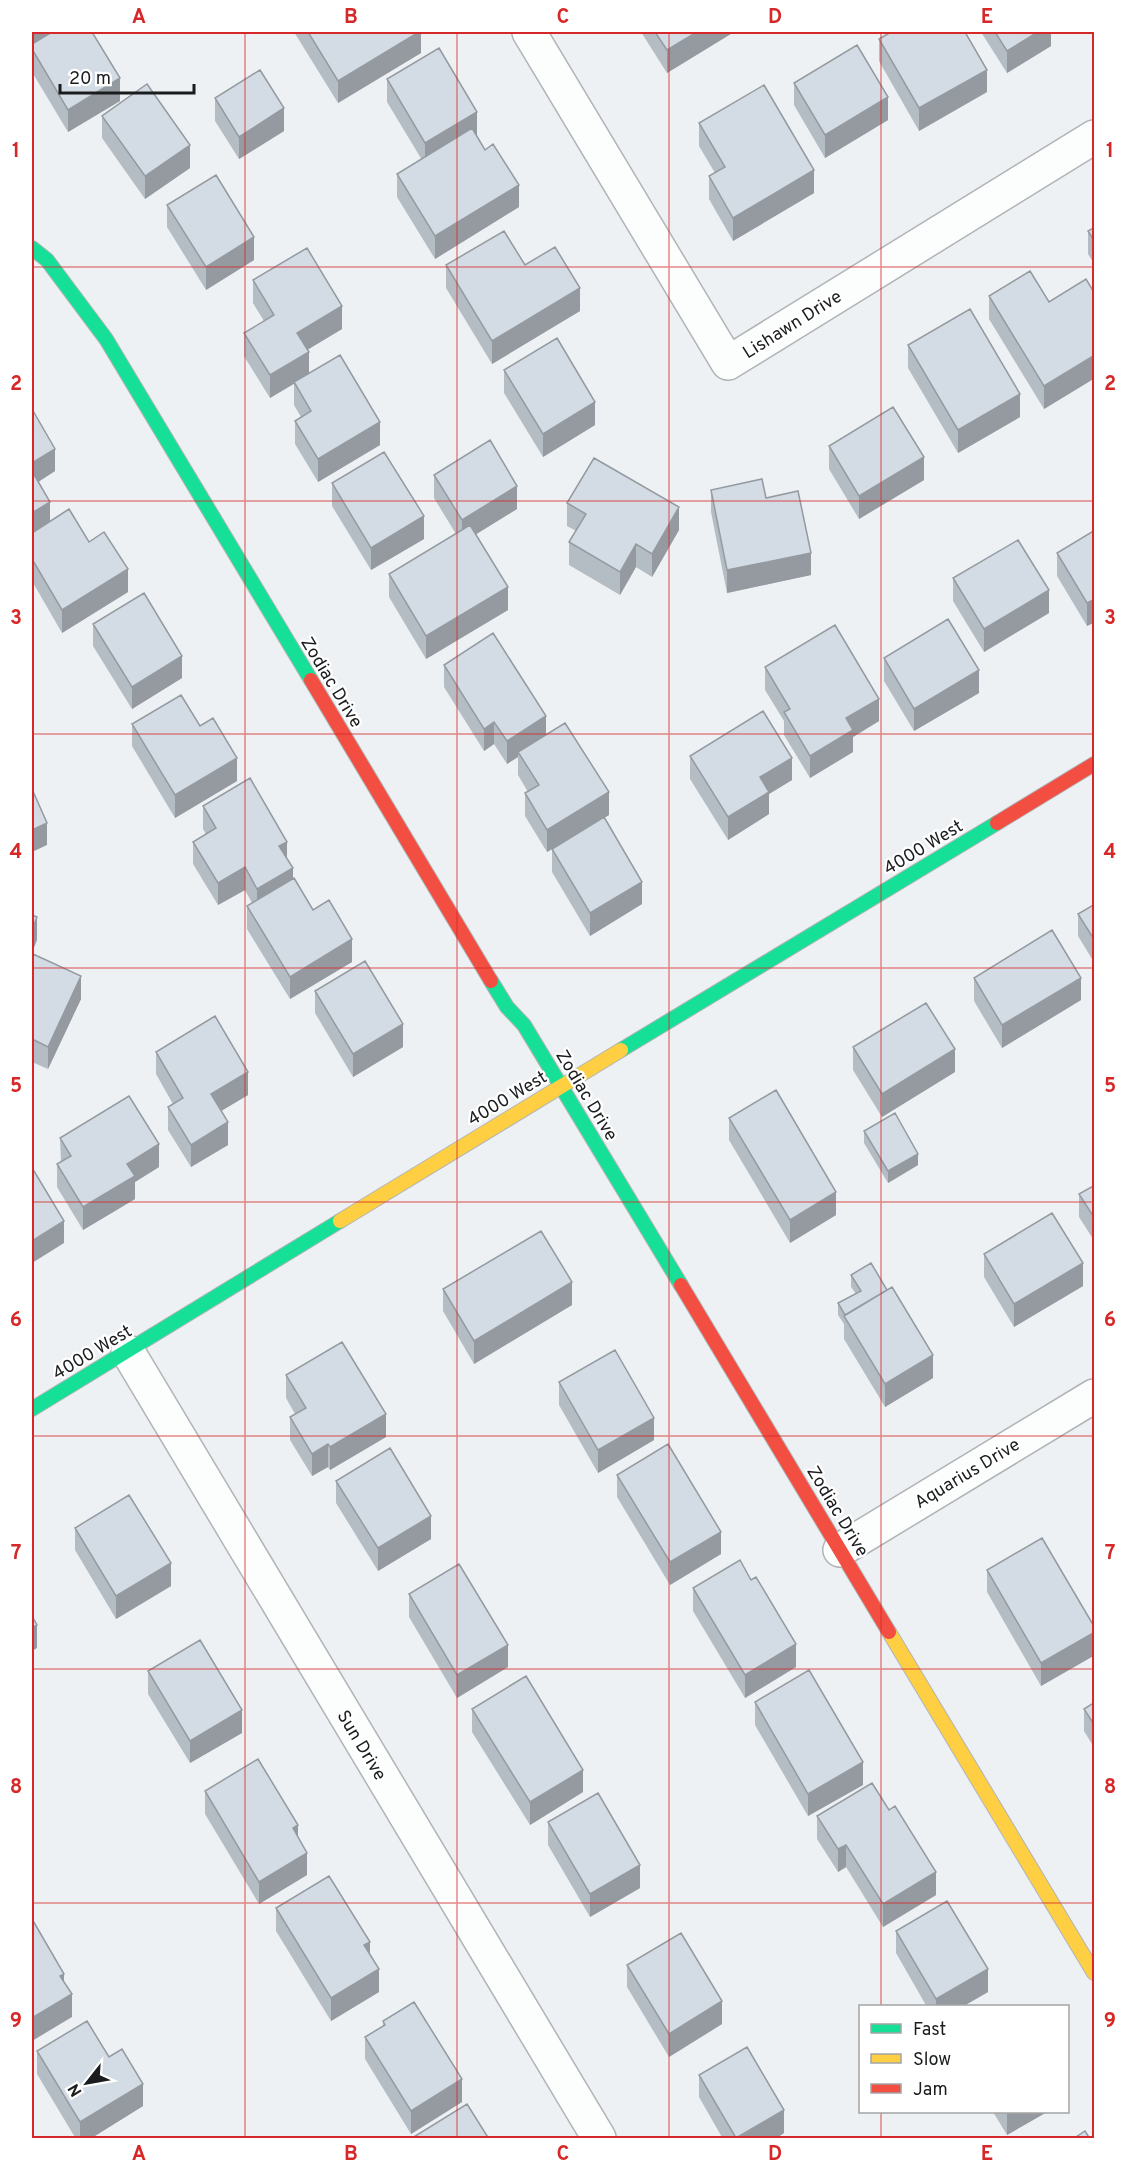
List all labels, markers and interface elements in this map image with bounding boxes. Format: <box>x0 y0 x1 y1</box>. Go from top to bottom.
text: A <box>132 5 146 31</box>
text: B <box>344 5 358 31</box>
text: C <box>557 5 569 31</box>
text: D <box>768 5 782 31</box>
text: E <box>981 5 993 31</box>
scale bar <box>60 57 194 95</box>
text: 20 m <box>69 68 111 91</box>
text: 1 <box>12 139 20 165</box>
text: 1 <box>1106 139 1114 165</box>
street label: Lishawn Drive <box>739 286 847 365</box>
text: 2 <box>10 372 22 398</box>
text: 2 <box>1104 372 1116 398</box>
text: 3 <box>10 606 22 632</box>
text: 3 <box>1104 606 1116 632</box>
street label: Zodiac Drive <box>295 633 367 732</box>
street label: 4000 West <box>880 816 968 881</box>
text: 4 <box>10 840 22 866</box>
text: 4 <box>1104 840 1116 866</box>
street label: Zodiac Drive <box>550 1046 622 1145</box>
street label: 4000 West <box>464 1067 552 1132</box>
text: 5 <box>10 1074 22 1100</box>
text: 5 <box>1104 1074 1116 1100</box>
text: 6 <box>10 1308 22 1334</box>
text: 6 <box>1104 1308 1116 1334</box>
street label: 4000 West <box>49 1321 137 1386</box>
street label: Aquarius Drive <box>911 1434 1025 1515</box>
street label: Zodiac Drive <box>801 1462 873 1561</box>
text: 7 <box>11 1541 21 1567</box>
text: 7 <box>1105 1541 1115 1567</box>
street label: Sun Drive <box>331 1706 391 1785</box>
text: 8 <box>10 1775 22 1801</box>
text: 8 <box>1104 1775 1116 1801</box>
legend <box>859 2005 1069 2113</box>
text: 9 <box>10 2009 22 2035</box>
text: 9 <box>1104 2009 1116 2035</box>
text: Fast <box>913 2019 946 2042</box>
text: Slow <box>913 2049 951 2072</box>
north arrow <box>57 2053 117 2113</box>
text: Jam <box>913 2079 948 2102</box>
text: N <box>64 2080 87 2100</box>
text: A <box>132 2142 146 2168</box>
text: B <box>344 2142 358 2168</box>
text: C <box>557 2142 569 2168</box>
text: D <box>768 2142 782 2168</box>
text: E <box>981 2142 993 2168</box>

